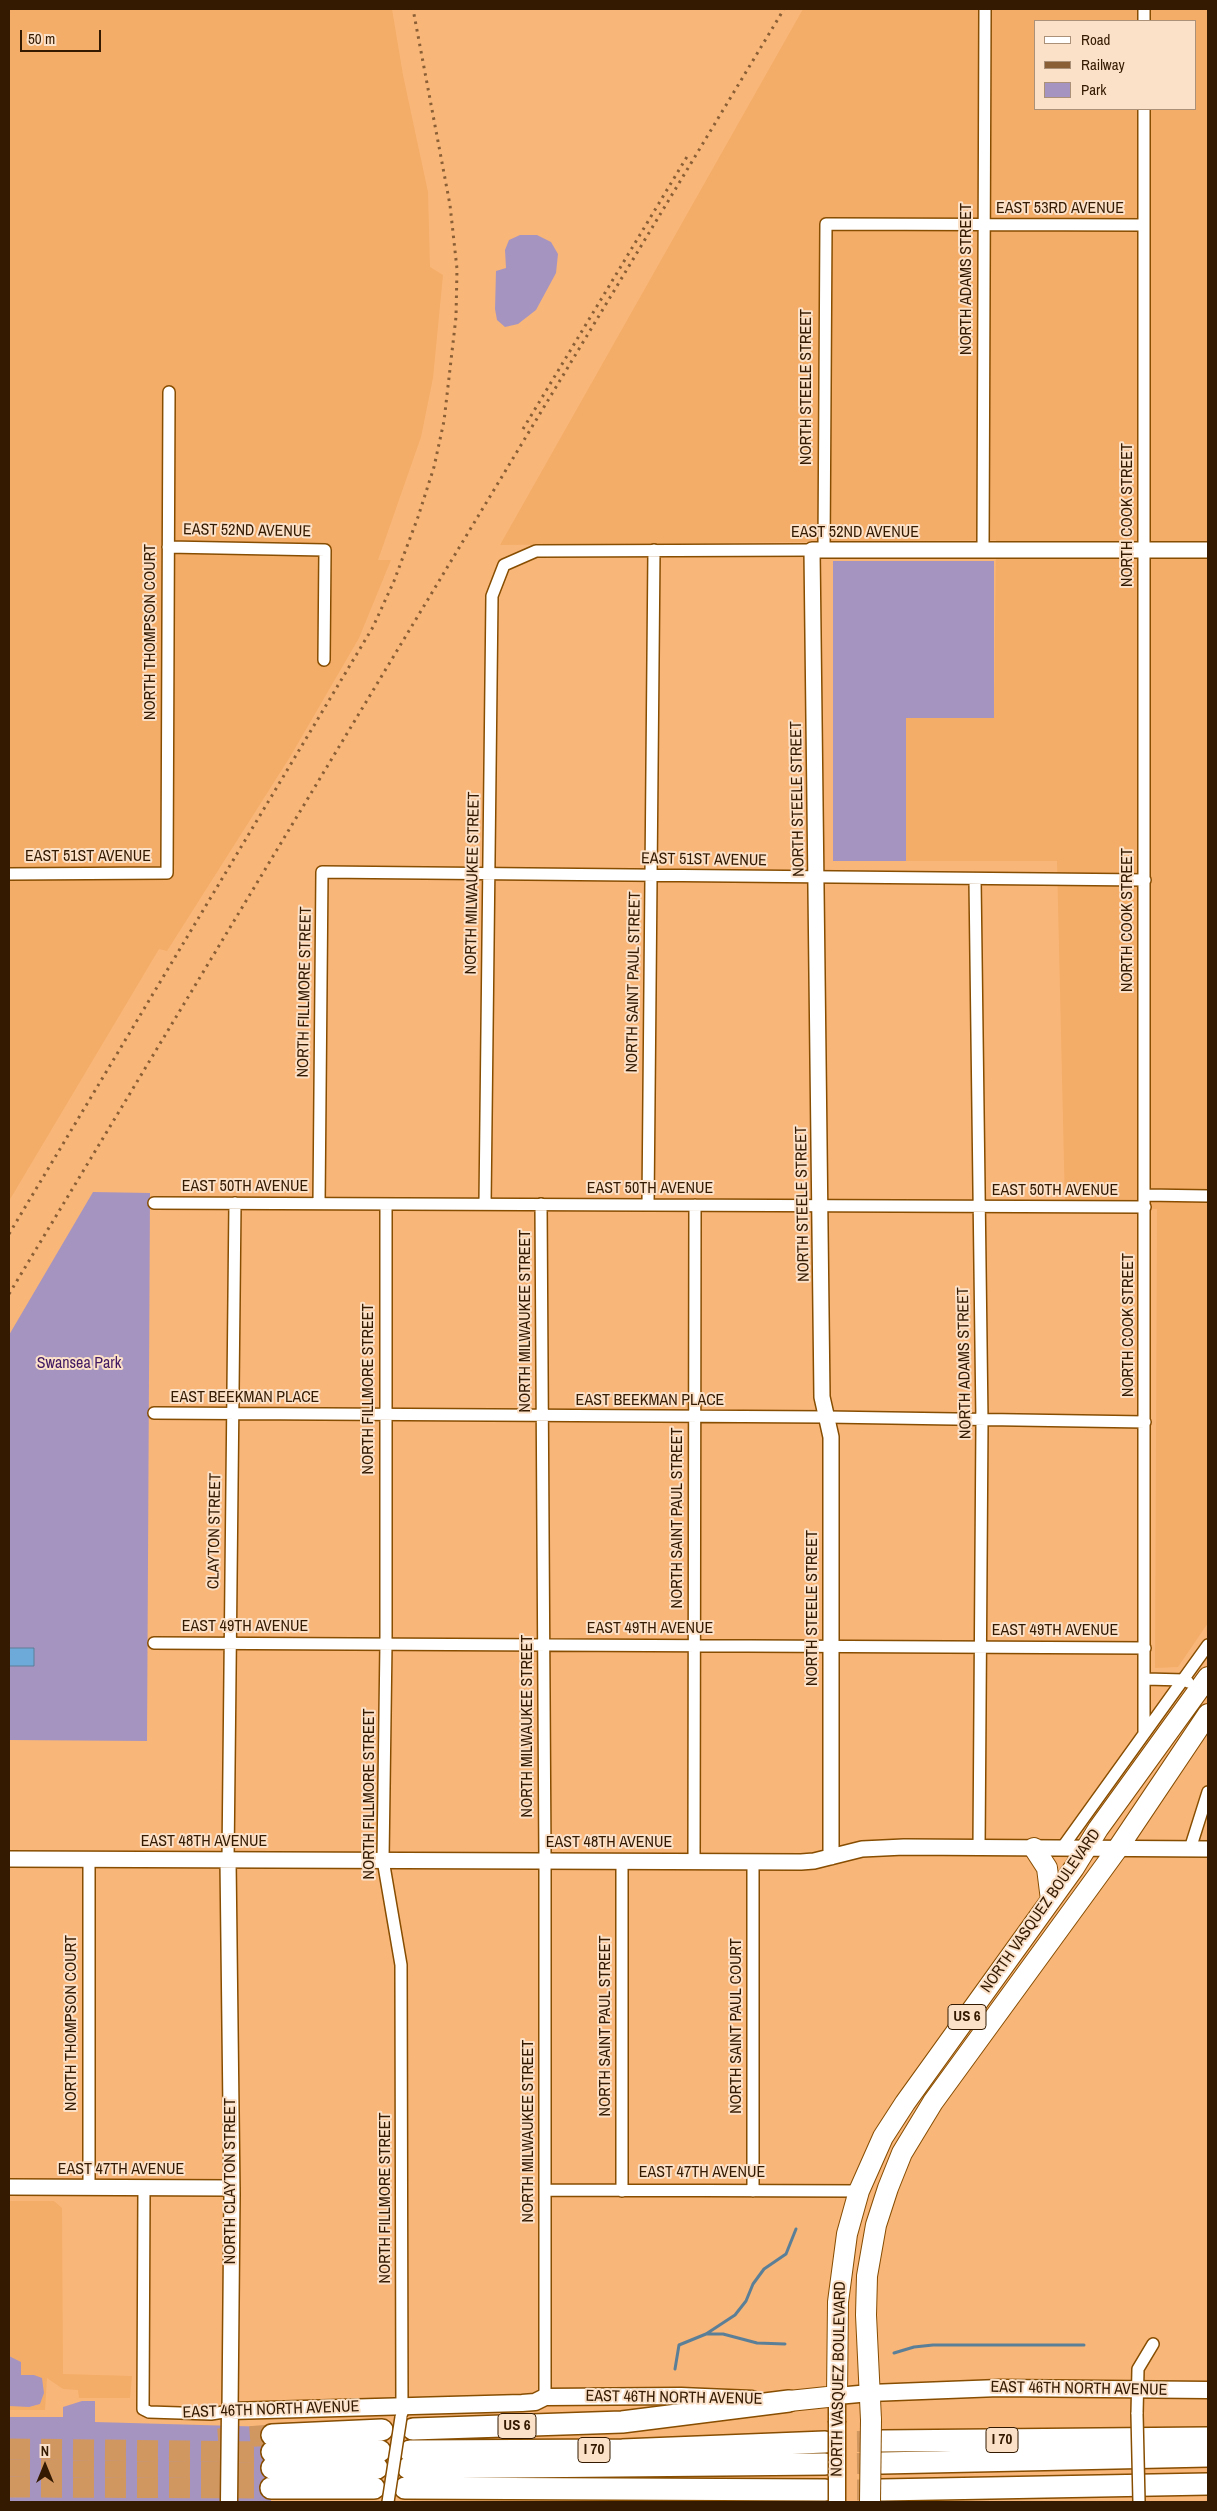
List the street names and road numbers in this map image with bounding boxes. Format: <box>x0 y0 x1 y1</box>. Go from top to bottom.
street label: EAST 53RD AVENUE <box>996 199 1124 219</box>
street label: NORTH ADAMS STREET <box>957 203 977 355</box>
street label: NORTH STEELE STREET <box>797 309 817 465</box>
street label: NORTH COOK STREET <box>1118 443 1138 587</box>
street label: EAST 52ND AVENUE <box>183 520 311 542</box>
street label: EAST 52ND AVENUE <box>791 523 919 543</box>
street label: NORTH THOMPSON COURT <box>141 544 161 720</box>
street label: NORTH STEELE STREET <box>787 721 809 877</box>
street label: NORTH MILWAUKEE STREET <box>462 791 484 975</box>
street label: EAST 51ST AVENUE <box>25 847 151 867</box>
street label: NORTH COOK STREET <box>1118 848 1138 992</box>
street label: EAST 51ST AVENUE <box>641 849 767 871</box>
street label: NORTH SAINT PAUL STREET <box>623 891 645 1073</box>
street label: NORTH FILLMORE STREET <box>294 906 316 1078</box>
street label: NORTH STEELE STREET <box>792 1126 814 1282</box>
street label: EAST 50TH AVENUE <box>182 1177 308 1197</box>
street label: EAST 50TH AVENUE <box>587 1179 713 1199</box>
street label: EAST 50TH AVENUE <box>992 1181 1118 1201</box>
street label: NORTH MILWAUKEE STREET <box>516 1230 536 1412</box>
street label: NORTH COOK STREET <box>1119 1253 1139 1397</box>
street label: NORTH ADAMS STREET <box>954 1287 976 1439</box>
street label: NORTH FILLMORE STREET <box>359 1303 379 1475</box>
street label: EAST BEEKMAN PLACE <box>171 1388 319 1408</box>
street label: EAST BEEKMAN PLACE <box>576 1391 724 1411</box>
street label: NORTH SAINT PAUL STREET <box>668 1427 688 1609</box>
street label: CLAYTON STREET <box>204 1473 226 1589</box>
street label: NORTH STEELE STREET <box>803 1530 823 1686</box>
street label: EAST 49TH AVENUE <box>182 1617 308 1637</box>
street label: EAST 49TH AVENUE <box>587 1619 713 1639</box>
street label: EAST 49TH AVENUE <box>992 1621 1118 1641</box>
street label: NORTH MILWAUKEE STREET <box>518 1635 538 1817</box>
street label: NORTH FILLMORE STREET <box>360 1708 380 1880</box>
street label: NORTH VASQUEZ BOULEVARD <box>977 1825 1105 1997</box>
street label: EAST 48TH AVENUE <box>141 1832 267 1852</box>
street label: EAST 48TH AVENUE <box>546 1833 672 1853</box>
street label: NORTH THOMPSON COURT <box>62 1935 82 2111</box>
street label: NORTH SAINT PAUL STREET <box>596 1935 616 2117</box>
street label: NORTH SAINT PAUL COURT <box>727 1938 747 2114</box>
road number: US 6 <box>948 2004 986 2030</box>
street label: NORTH MILWAUKEE STREET <box>519 2040 539 2222</box>
street label: NORTH CLAYTON STREET <box>221 2098 241 2264</box>
street label: NORTH FILLMORE STREET <box>376 2112 396 2284</box>
street label: EAST 47TH AVENUE <box>58 2160 184 2180</box>
street label: EAST 47TH AVENUE <box>639 2163 765 2183</box>
street label: NORTH VASQUEZ BOULEVARD <box>828 2281 850 2477</box>
street label: EAST 46TH NORTH AVENUE <box>990 2378 1168 2400</box>
street label: EAST 46TH NORTH AVENUE <box>585 2387 763 2409</box>
street label: EAST 46TH NORTH AVENUE <box>182 2397 360 2423</box>
road number: US 6 <box>498 2414 536 2438</box>
road number: I 70 <box>986 2428 1018 2452</box>
road number: I 70 <box>578 2438 610 2462</box>

